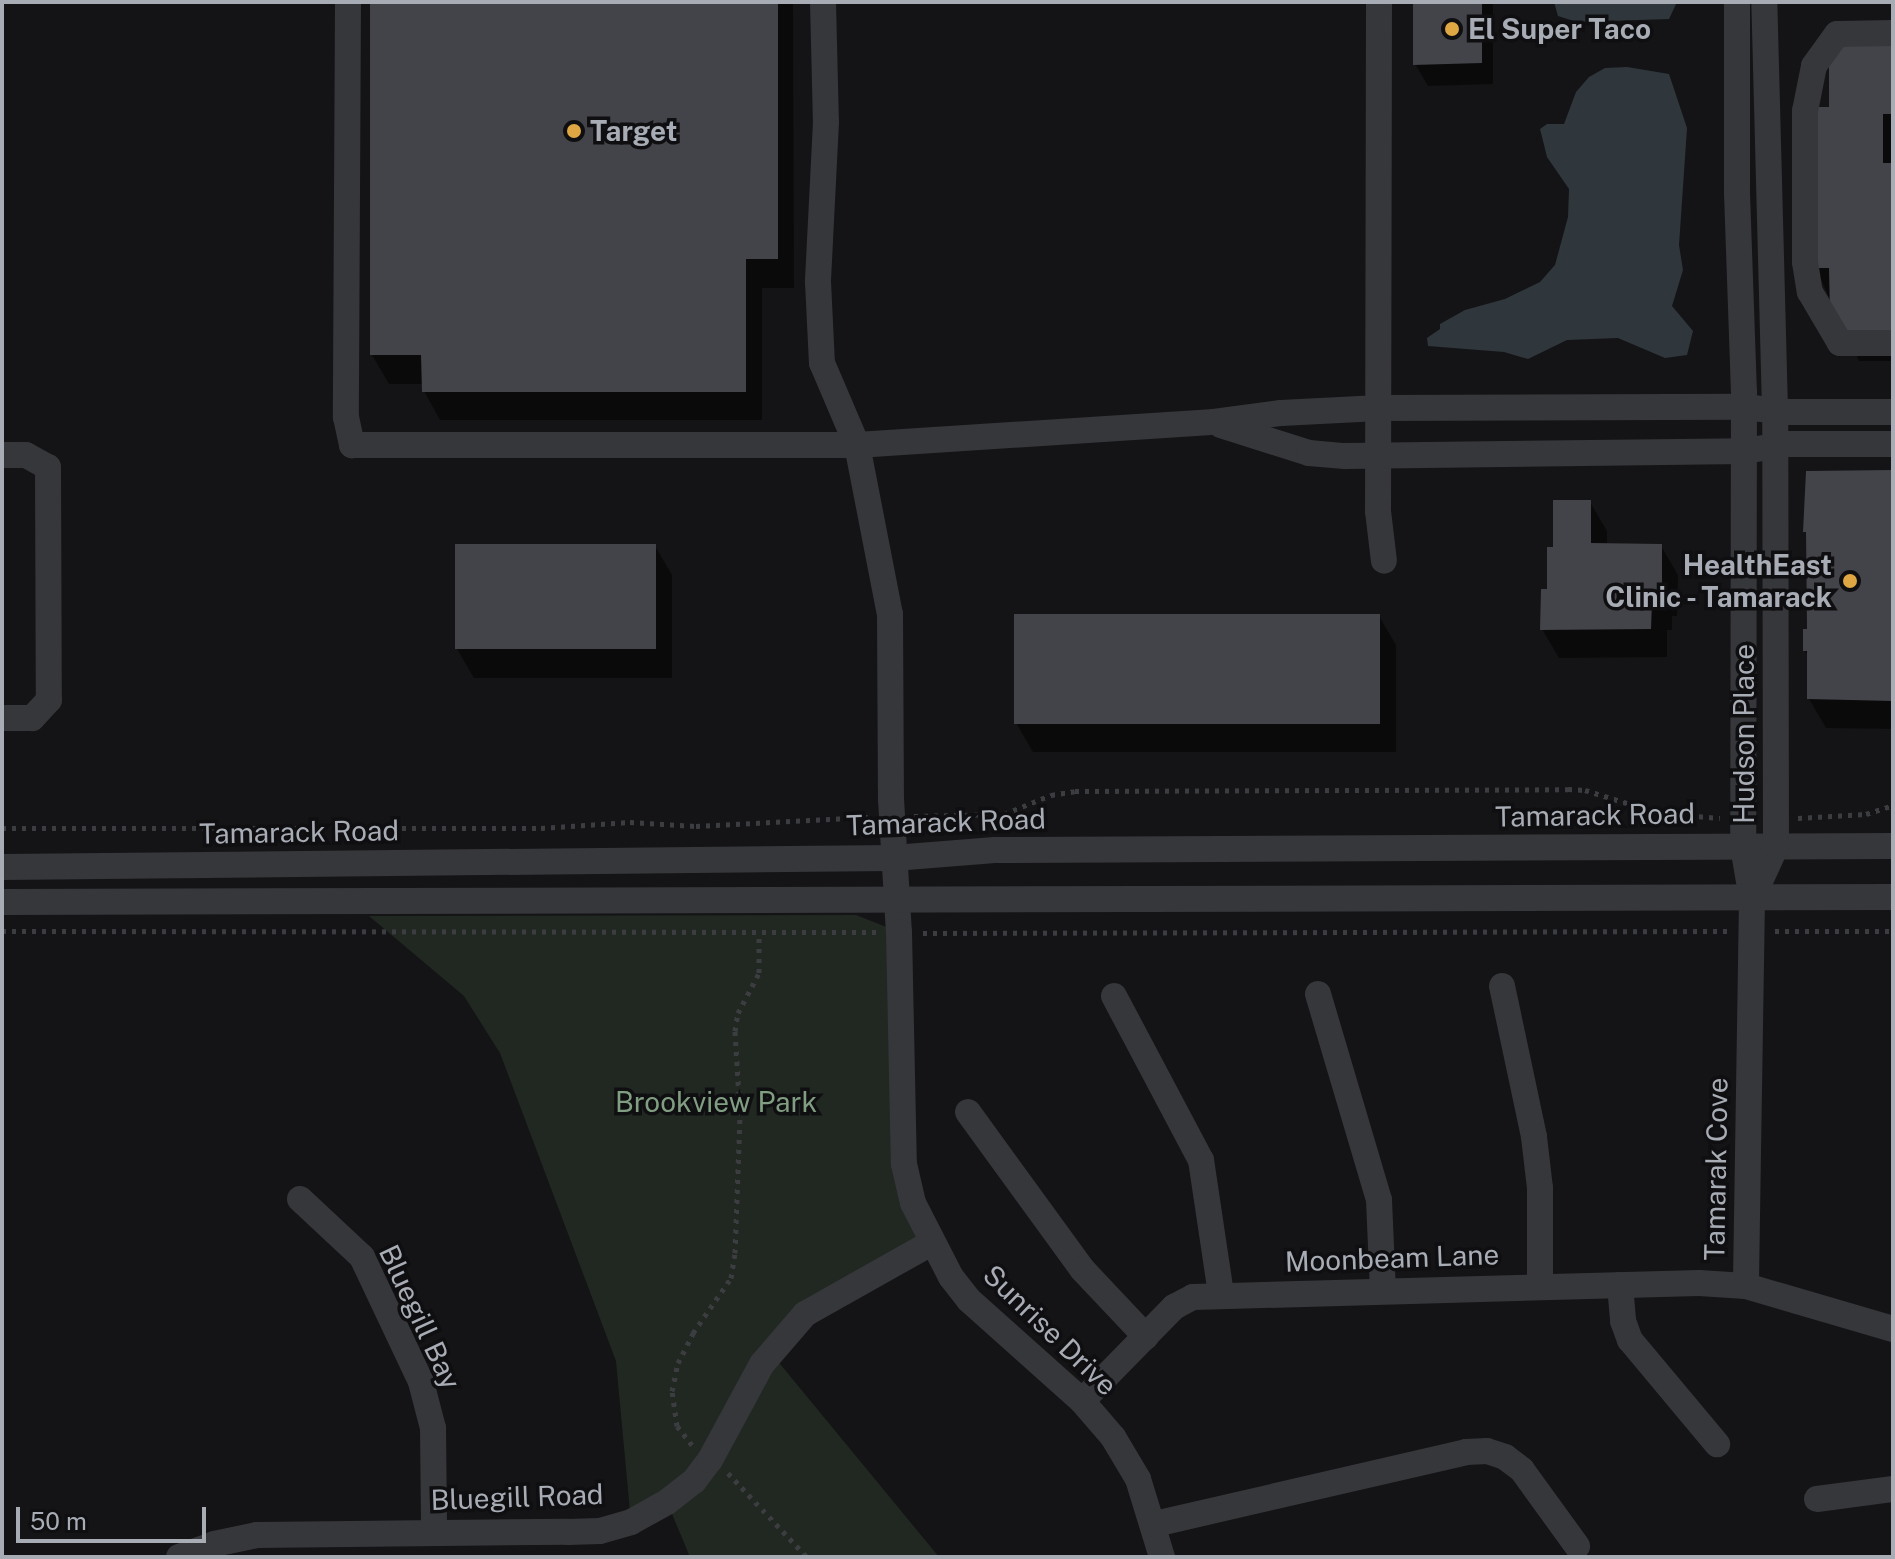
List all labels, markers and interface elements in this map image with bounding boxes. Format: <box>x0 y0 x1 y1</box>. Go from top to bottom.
place label: El Super Taco <box>1468 12 1651 46</box>
marker: El Super Taco <box>1443 20 1461 38</box>
place label: Target <box>590 114 677 148</box>
marker: Target <box>565 122 583 140</box>
place label: HealthEast Clinic - Tamarack <box>1601 548 1832 614</box>
marker: HealthEast Clinic - Tamarack <box>1839 570 1861 592</box>
street label: Hudson Place <box>1727 644 1761 824</box>
street label: Tamarack Road <box>1495 796 1695 834</box>
street label: Tamarack Road <box>846 802 1046 842</box>
street label: Tamarack Road <box>199 813 399 851</box>
street label: Tamarak Cove <box>1698 1077 1734 1261</box>
park label: Brookview Park <box>615 1085 817 1119</box>
street label: Moonbeam Lane <box>1284 1237 1500 1279</box>
street label: Bluegill Bay <box>372 1239 468 1395</box>
street label: Sunrise Drive <box>976 1258 1124 1402</box>
street label: Bluegill Road <box>430 1477 604 1517</box>
scale bar <box>20 1491 210 1541</box>
text: 50 m <box>30 1507 87 1535</box>

